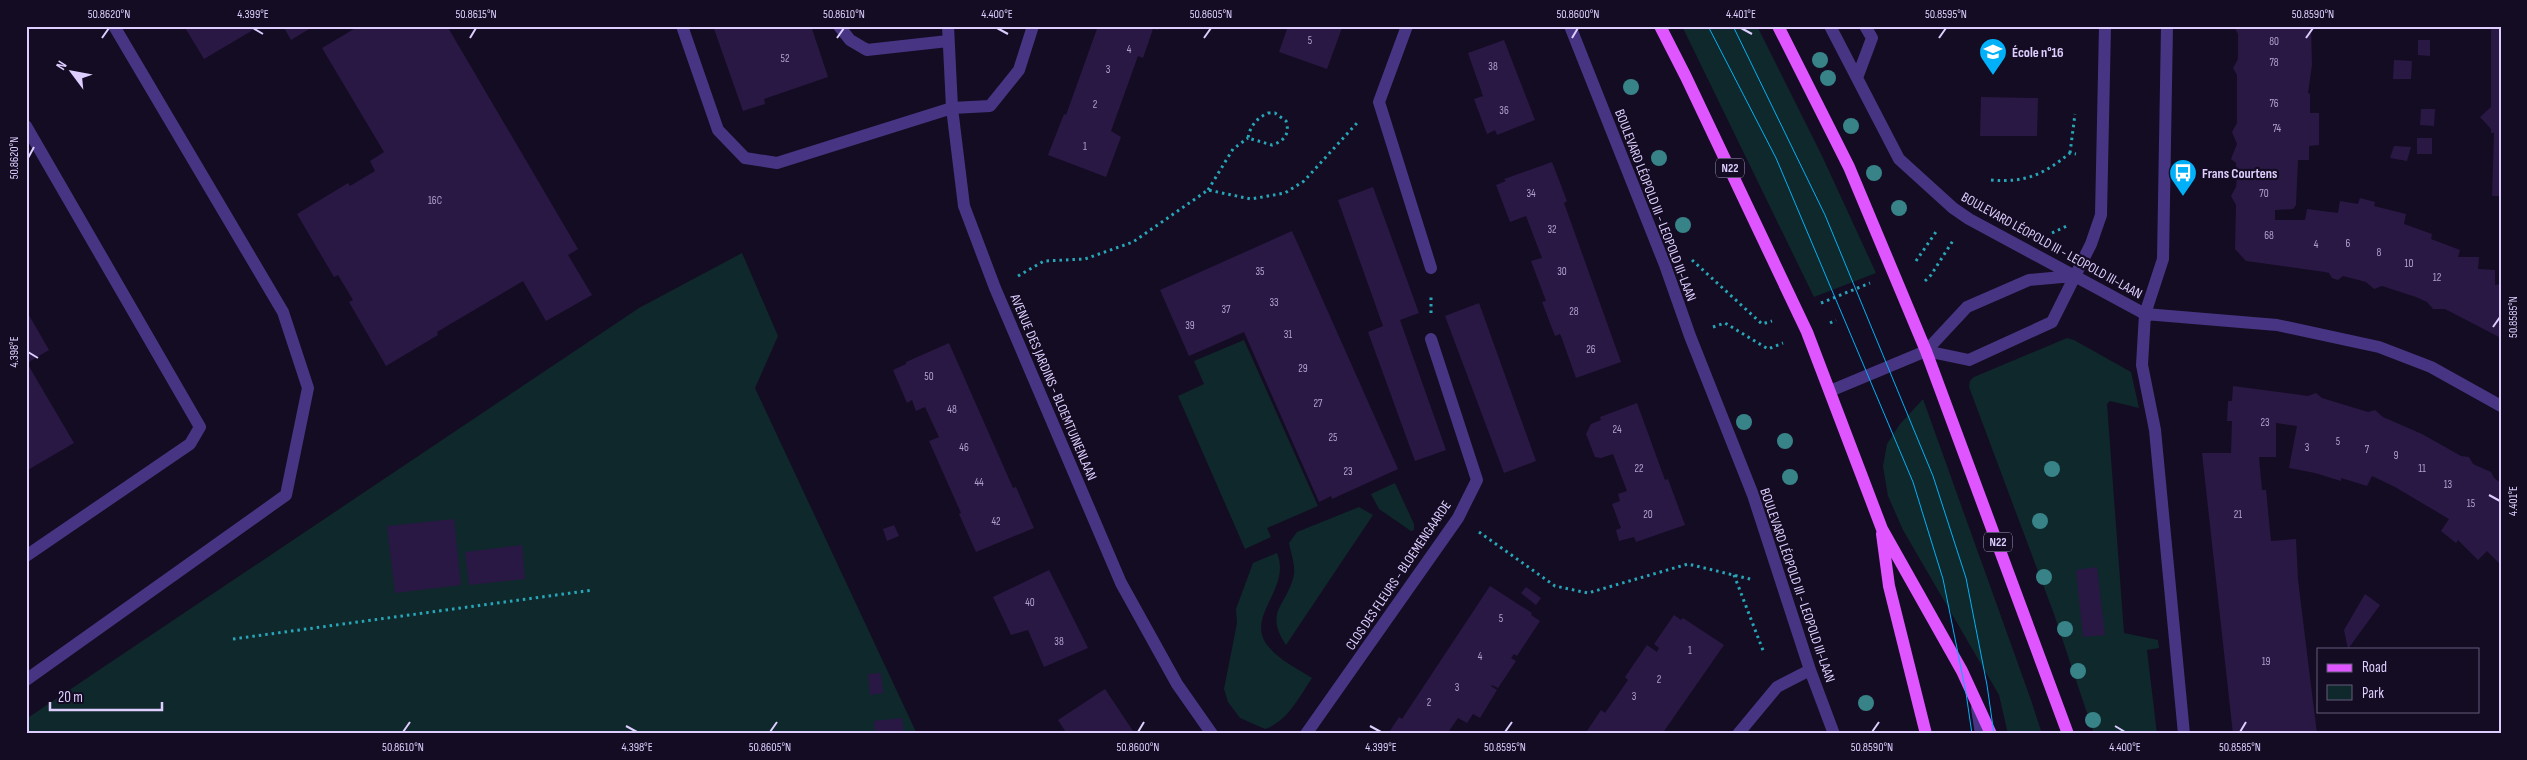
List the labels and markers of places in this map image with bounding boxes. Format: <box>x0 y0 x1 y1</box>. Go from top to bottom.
school or university icon: École n°16 <box>1978 37 2008 76</box>
place label: École n°16 <box>2012 44 2064 61</box>
bus stop icon: Frans Courtens <box>2168 158 2198 197</box>
place label: Frans Courtens <box>2202 165 2277 182</box>

